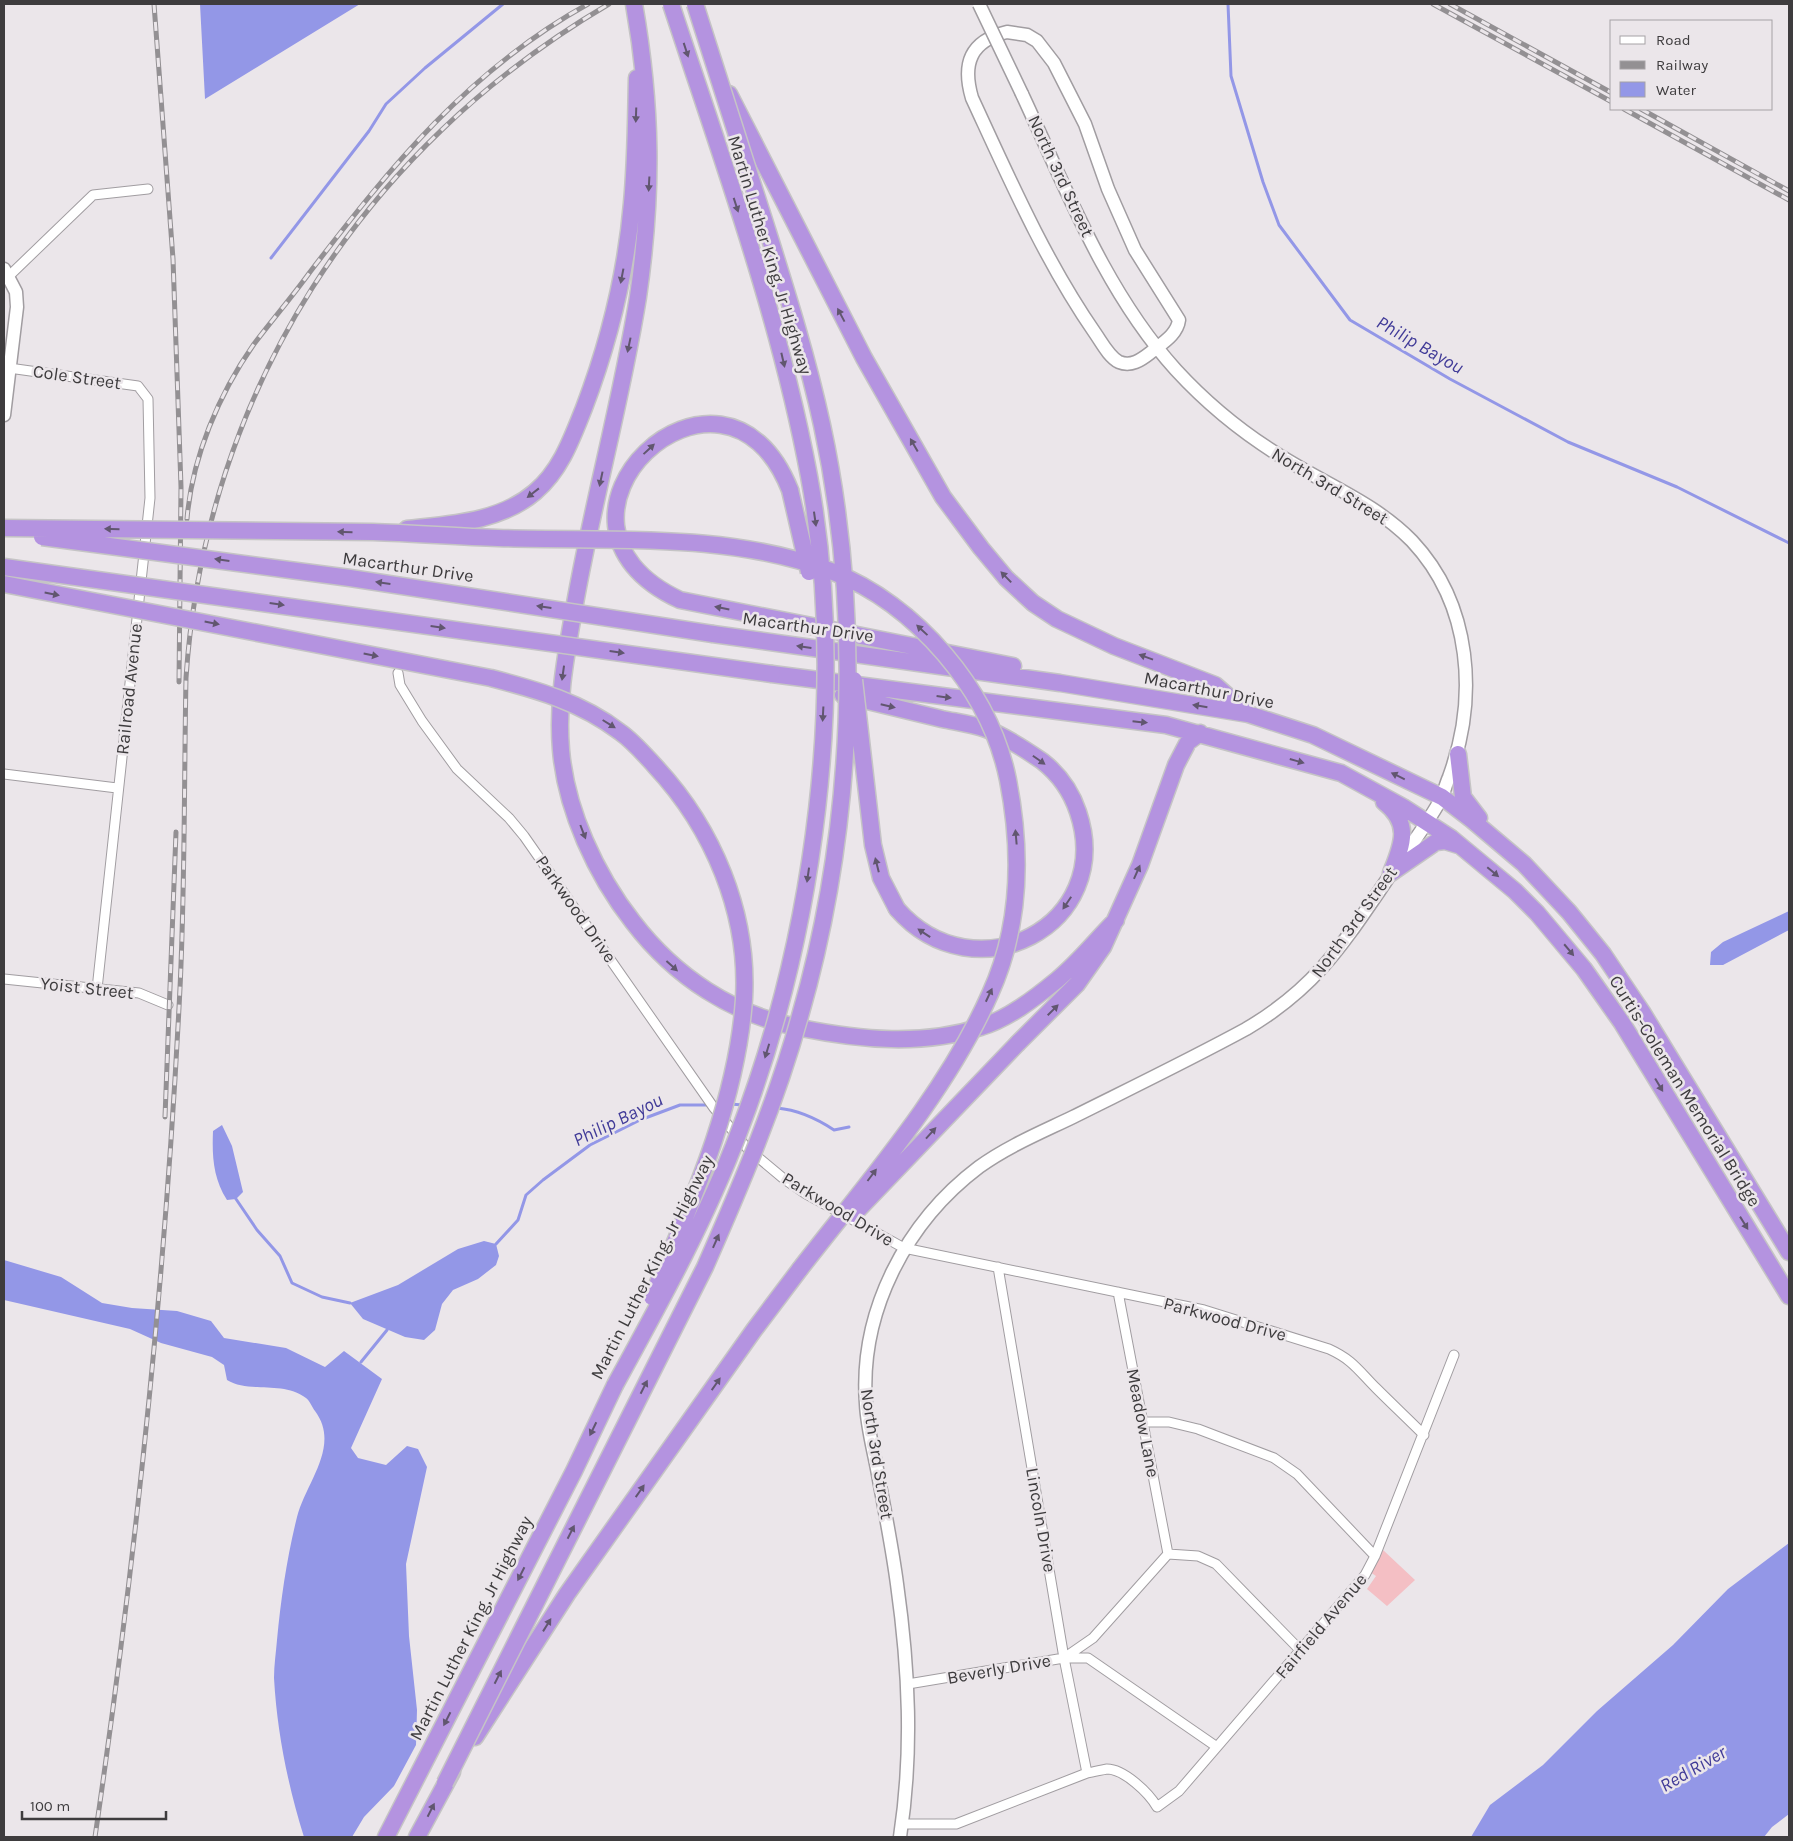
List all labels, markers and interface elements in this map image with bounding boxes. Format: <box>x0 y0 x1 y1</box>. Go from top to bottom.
legend <box>1610 20 1773 110</box>
text: Road <box>1656 31 1691 49</box>
one-way arrow <box>682 43 690 58</box>
text: Railway <box>1656 56 1708 74</box>
text: Water <box>1656 81 1697 99</box>
one-way arrow <box>632 107 640 123</box>
street label: North 3rd Street <box>1023 112 1099 241</box>
street label: Martin Luther King, Jr Highway <box>723 133 817 378</box>
one-way arrow <box>645 176 653 192</box>
one-way arrow <box>733 197 741 212</box>
one-way arrow <box>618 269 626 284</box>
one-way arrow <box>837 308 845 323</box>
water label: Philip Bayou <box>1372 311 1468 379</box>
one-way arrow <box>625 337 633 353</box>
one-way arrow <box>779 353 787 368</box>
street label: Cole Street <box>31 360 123 394</box>
one-way arrow <box>909 438 918 451</box>
one-way arrow <box>642 443 654 455</box>
street label: North 3rd Street <box>1268 443 1392 530</box>
one-way arrow <box>596 471 604 487</box>
one-way arrow <box>527 488 540 499</box>
one-way arrow <box>811 512 819 528</box>
one-way arrow <box>104 525 120 533</box>
one-way arrow <box>337 528 353 536</box>
street label: Macarthur Drive <box>341 547 475 587</box>
one-way arrow <box>214 556 230 564</box>
one-way arrow <box>1000 572 1012 584</box>
one-way arrow <box>375 579 391 587</box>
one-way arrow <box>44 590 59 598</box>
one-way arrow <box>270 601 286 609</box>
one-way arrow <box>535 603 551 611</box>
one-way arrow <box>715 604 730 612</box>
street label: Macarthur Drive <box>741 607 875 647</box>
one-way arrow <box>204 619 220 627</box>
street label: Railroad Avenue <box>111 622 147 756</box>
one-way arrow <box>431 623 447 631</box>
one-way arrow <box>917 624 929 636</box>
one-way arrow <box>795 642 811 650</box>
one-way arrow <box>609 649 625 657</box>
one-way arrow <box>363 651 378 659</box>
one-way arrow <box>1138 653 1153 660</box>
one-way arrow <box>559 665 567 681</box>
street label: Macarthur Drive <box>1142 667 1276 713</box>
one-way arrow <box>936 693 952 701</box>
one-way arrow <box>880 702 895 710</box>
one-way arrow <box>1191 702 1207 710</box>
one-way arrow <box>818 706 826 722</box>
one-way arrow <box>1132 718 1148 726</box>
one-way arrow <box>602 720 615 729</box>
one-way arrow <box>1033 755 1046 765</box>
one-way arrow <box>1290 757 1305 765</box>
one-way arrow <box>1391 772 1405 780</box>
one-way arrow <box>579 825 587 840</box>
one-way arrow <box>1012 828 1020 844</box>
street label: Parkwood Drive <box>531 851 621 967</box>
one-way arrow <box>873 857 881 872</box>
street label: North 3rd Street <box>1306 862 1402 982</box>
one-way arrow <box>1134 865 1142 879</box>
one-way arrow <box>1486 866 1499 877</box>
one-way arrow <box>804 868 812 884</box>
one-way arrow <box>1062 896 1072 910</box>
one-way arrow <box>917 928 930 938</box>
one-way arrow <box>1564 943 1575 956</box>
one-way arrow <box>666 960 678 972</box>
street label: Curtis-Coleman Memorial Bridge <box>1604 971 1766 1211</box>
street label: Yoist Street <box>39 972 135 1004</box>
one-way arrow <box>986 988 994 1002</box>
one-way arrow <box>1047 1004 1059 1016</box>
one-way arrow <box>763 1043 770 1058</box>
one-way arrow <box>1655 1079 1664 1092</box>
water label: Philip Bayou <box>569 1089 667 1151</box>
one-way arrow <box>925 1128 937 1140</box>
street label: Martin Luther King, Jr Highway <box>586 1150 719 1383</box>
street label: Parkwood Drive <box>778 1167 898 1251</box>
one-way arrow <box>867 1169 878 1182</box>
one-way arrow <box>1740 1217 1749 1230</box>
one-way arrow <box>713 1234 721 1248</box>
street label: Parkwood Drive <box>1161 1292 1289 1346</box>
street label: Meadow Lane <box>1122 1367 1164 1479</box>
one-way arrow <box>711 1377 721 1391</box>
one-way arrow <box>640 1380 648 1394</box>
street label: North 3rd Street <box>856 1387 898 1521</box>
one-way arrow <box>589 1422 597 1436</box>
street label: Lincoln Drive <box>1021 1466 1061 1574</box>
one-way arrow <box>635 1484 645 1498</box>
street label: Martin Luther King, Jr Highway <box>405 1511 538 1744</box>
one-way arrow <box>567 1525 575 1539</box>
one-way arrow <box>517 1567 525 1582</box>
street label: Fairfield Avenue <box>1271 1569 1371 1683</box>
one-way arrow <box>542 1618 552 1631</box>
street label: Beverly Drive <box>945 1649 1053 1689</box>
one-way arrow <box>494 1670 502 1684</box>
one-way arrow <box>443 1712 451 1726</box>
water label: Red River <box>1656 1740 1731 1797</box>
scale bar <box>22 1788 166 1820</box>
text: 100 m <box>30 1797 70 1815</box>
one-way arrow <box>427 1803 435 1817</box>

